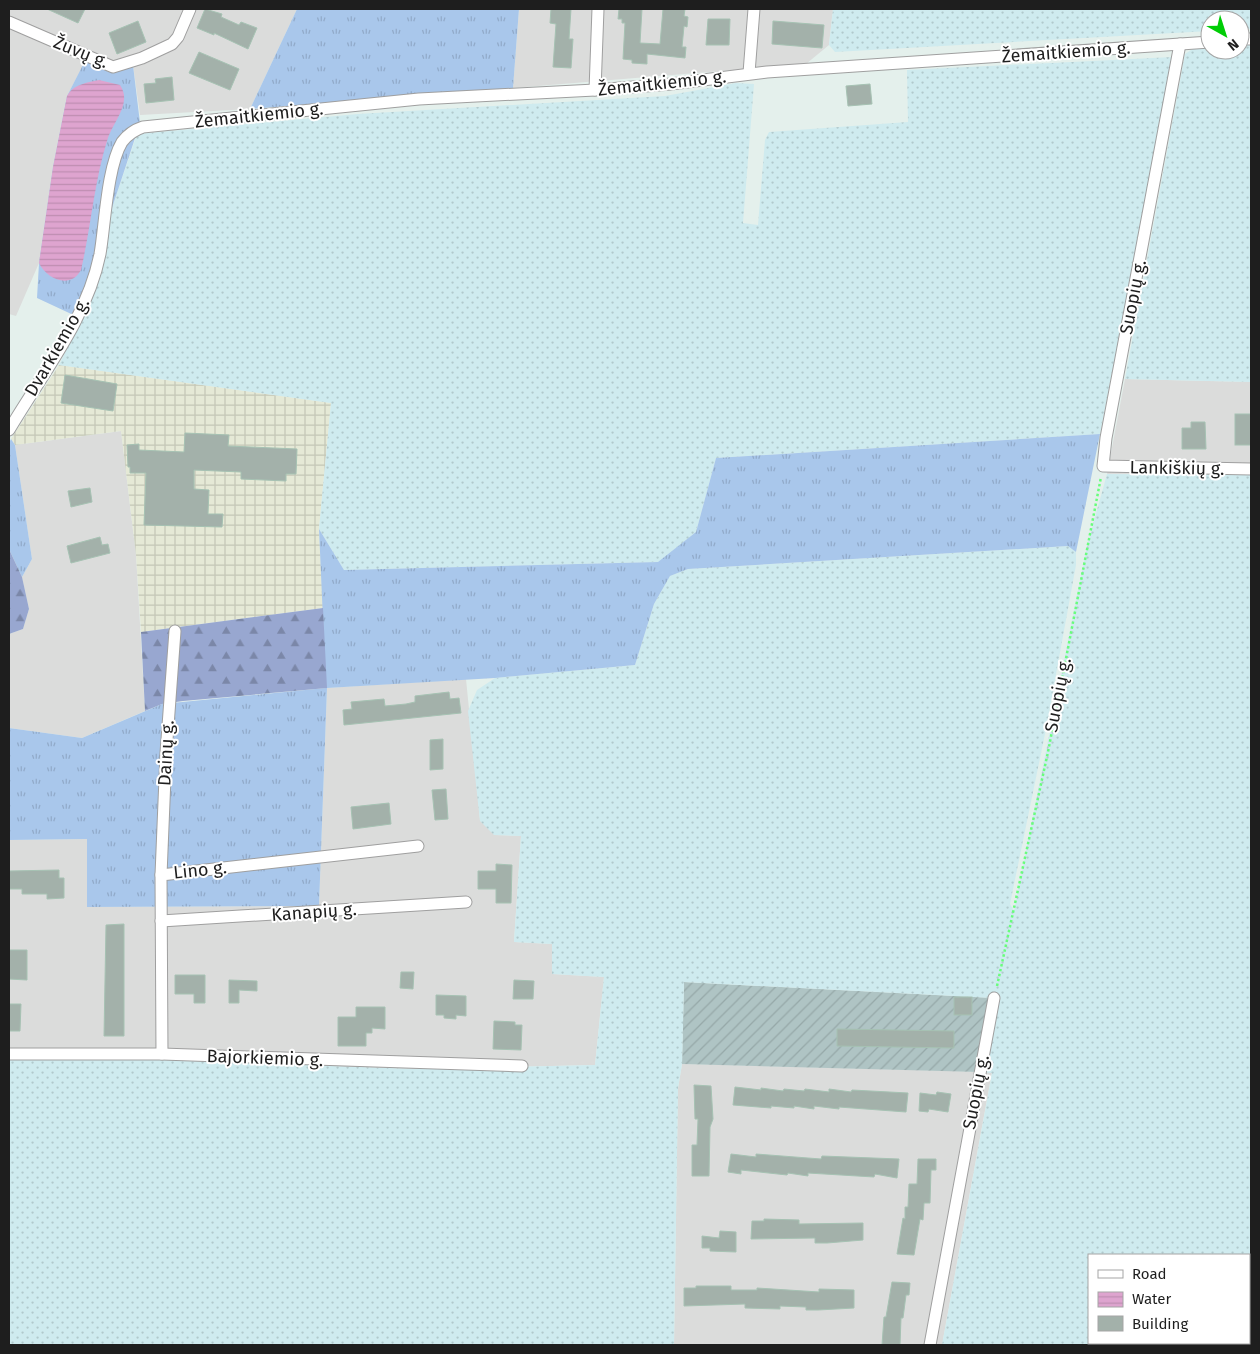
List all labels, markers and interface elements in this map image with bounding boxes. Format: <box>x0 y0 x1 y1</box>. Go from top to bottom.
north arrow <box>1200 10 1250 60</box>
street label: Žuvų g. <box>50 31 112 73</box>
text: N <box>1224 35 1242 54</box>
street label: Žemaitkiemio g. <box>1001 37 1131 67</box>
street label: Žemaitkiemio g. <box>597 65 727 101</box>
street label: Žemaitkiemio g. <box>194 97 324 133</box>
street label: Suopių g. <box>1115 258 1151 336</box>
street label: Dvarkiemio g. <box>20 294 94 400</box>
street label: Lankiškių g. <box>1129 456 1225 480</box>
street label: Suopių g. <box>1040 656 1076 734</box>
street label: Dainų g. <box>153 720 179 786</box>
street label: Lino g. <box>172 856 228 884</box>
street label: Kanapių g. <box>271 898 357 926</box>
street label: Bajorkiemio g. <box>206 1045 324 1071</box>
street label: Suopių g. <box>958 1053 994 1131</box>
legend <box>1088 1254 1250 1344</box>
text: Road <box>1132 1265 1167 1283</box>
text: Water <box>1132 1290 1171 1308</box>
text: Building <box>1132 1315 1188 1333</box>

